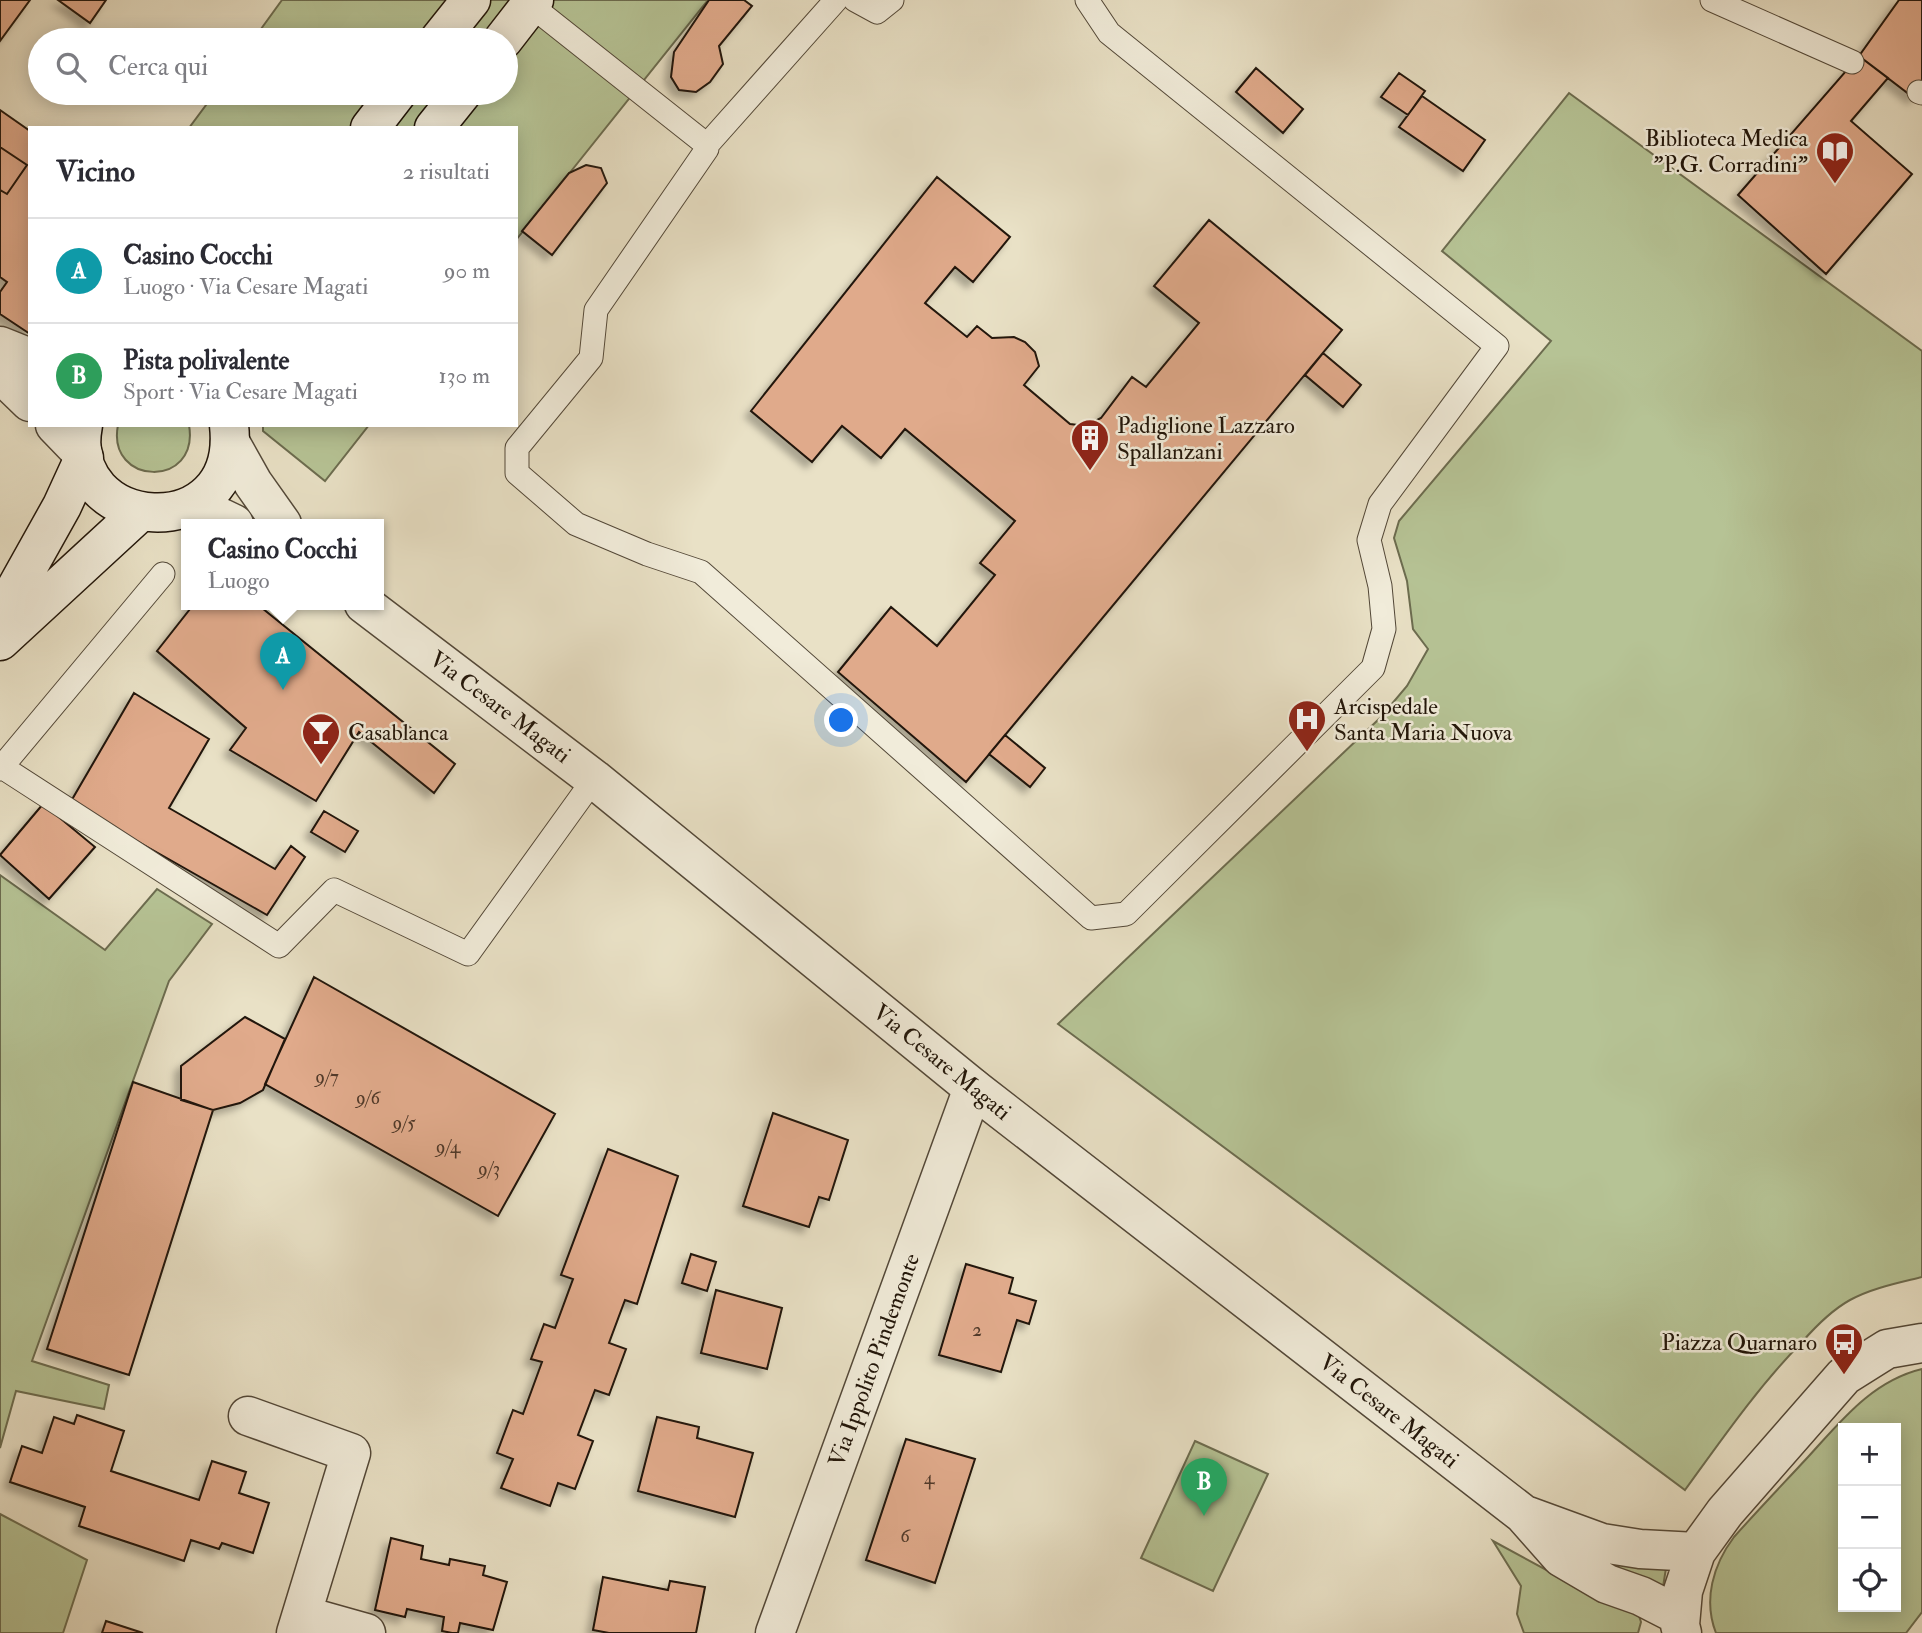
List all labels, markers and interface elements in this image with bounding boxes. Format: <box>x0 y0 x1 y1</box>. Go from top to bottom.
search box <box>28 28 518 105</box>
icon: search <box>52 48 90 86</box>
text: Cerca qui <box>108 51 208 83</box>
place label: Biblioteca Medica "P.G. Corradini" <box>1645 124 1809 179</box>
library icon: Biblioteca Medica "P.G. Corradini" <box>1814 130 1856 185</box>
text: Vicino <box>56 153 135 190</box>
text: 2 risultati <box>403 157 490 186</box>
text: Casino Cocchi <box>123 240 273 272</box>
text: A <box>72 256 86 285</box>
text: 90 m <box>444 256 490 285</box>
text: Luogo · Via Cesare Magati <box>123 272 368 301</box>
text: Pista polivalente <box>123 345 289 377</box>
text: B <box>71 361 87 390</box>
text: 130 m <box>438 361 490 390</box>
text: Sport · Via Cesare Magati <box>123 377 358 406</box>
place label: Padiglione Lazzaro Spallanzani <box>1117 411 1295 467</box>
building icon: Padiglione Lazzaro Spallanzani <box>1069 417 1111 472</box>
popup <box>181 519 384 610</box>
text: Casino Cocchi <box>208 534 357 566</box>
text: Luogo <box>208 566 270 595</box>
pin: A <box>260 632 306 690</box>
street label: Via Cesare Magati <box>424 644 576 770</box>
place label: Arcispedale Santa Maria Nuova <box>1333 692 1513 747</box>
hospital icon: Arcispedale Santa Maria Nuova <box>1286 698 1328 753</box>
your location <box>824 703 858 737</box>
bar icon: Casablanca <box>300 711 342 766</box>
place label: Casablanca <box>348 718 449 747</box>
street label: Via Cesare Magati <box>867 997 1017 1127</box>
house number: 9/7 <box>313 1065 339 1089</box>
house number: 9/6 <box>354 1086 382 1110</box>
house number: 9/5 <box>390 1111 416 1135</box>
house number: 9/4 <box>434 1135 461 1159</box>
house number: 9/3 <box>476 1157 500 1181</box>
street label: Via Ippolito Pindemonte <box>822 1249 927 1471</box>
house number: 2 <box>972 1318 982 1342</box>
bus stop icon: Piazza Quarnaro <box>1823 1321 1865 1376</box>
place label: Piazza Quarnaro <box>1661 1328 1817 1357</box>
street label: Via Cesare Magati <box>1313 1347 1465 1475</box>
map controls <box>1838 1423 1901 1612</box>
button: + <box>1838 1423 1901 1486</box>
pin: B <box>1181 1458 1227 1516</box>
house number: 4 <box>924 1466 935 1490</box>
button: − <box>1838 1486 1901 1549</box>
house number: 6 <box>900 1524 911 1548</box>
button: locate <box>1838 1549 1901 1612</box>

